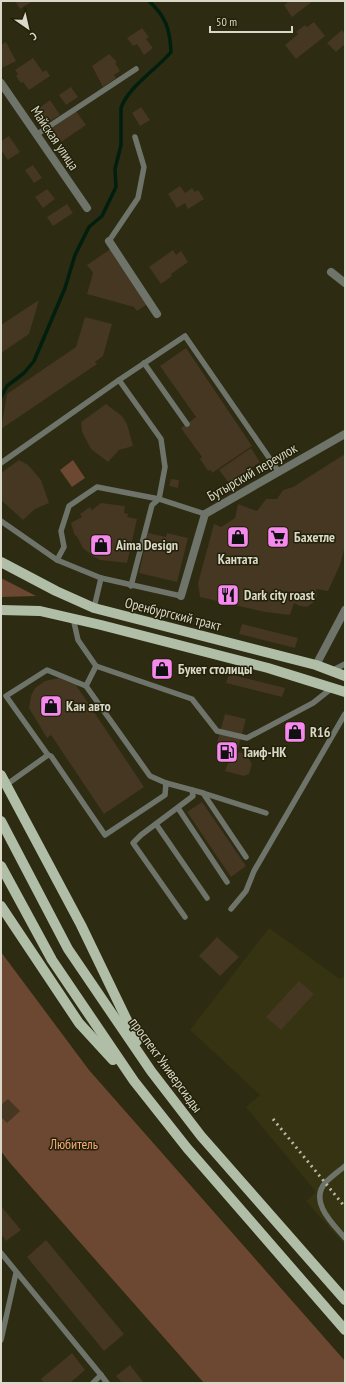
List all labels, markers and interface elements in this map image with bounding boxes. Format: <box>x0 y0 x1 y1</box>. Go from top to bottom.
north arrow <box>8 8 48 48</box>
scale bar <box>210 8 292 34</box>
text: 50 m <box>216 14 237 29</box>
text: С <box>28 29 40 44</box>
street label: Майская улица <box>27 102 83 174</box>
street label: Бутырский переулок <box>204 439 301 505</box>
shop icon: Кантата <box>225 524 251 550</box>
supermarket icon: Бахетле <box>265 524 291 550</box>
place label: Бахетле <box>294 528 335 546</box>
shop icon: Aima Design <box>88 532 114 558</box>
place label: Aima Design <box>115 536 178 554</box>
place label: Кантата <box>218 550 258 568</box>
restaurant icon: Dark city roast <box>215 582 241 608</box>
place label: Dark city roast <box>244 586 315 604</box>
street label: Оренбургский тракт <box>123 593 224 635</box>
shop icon: Букет столицы <box>149 656 175 682</box>
place label: Букет столицы <box>178 660 252 678</box>
shop icon: Кан авто <box>38 693 64 719</box>
place label: Кан авто <box>66 697 111 715</box>
shop icon: R16 <box>282 719 308 745</box>
place label: R16 <box>310 723 331 741</box>
fuel station icon: Таиф-НК <box>214 739 240 765</box>
place label: Таиф-НК <box>242 743 287 761</box>
street label: проспект Универсиады <box>126 1014 206 1116</box>
park label: Любитель <box>49 1135 98 1153</box>

